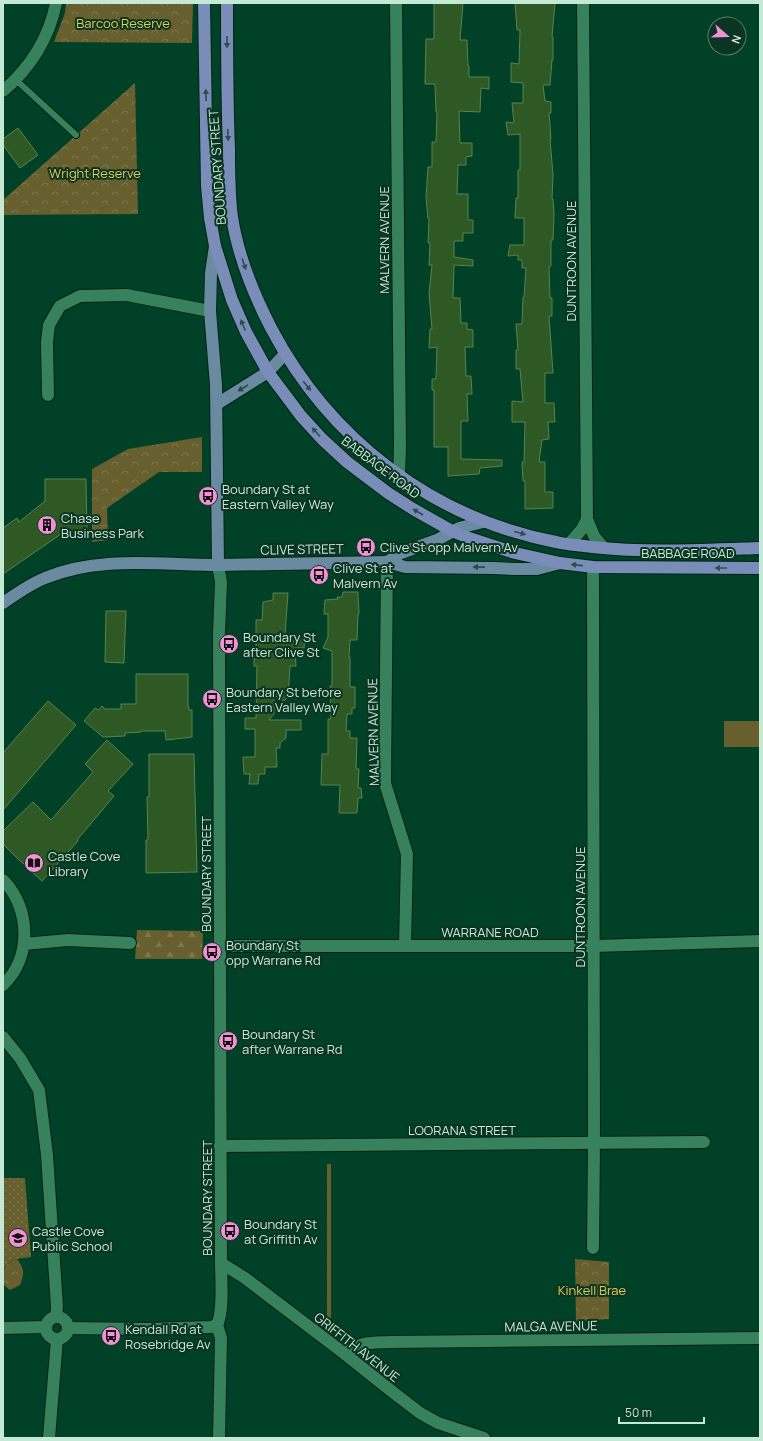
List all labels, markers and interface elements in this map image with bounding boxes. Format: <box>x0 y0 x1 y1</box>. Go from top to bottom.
park label: Barcoo Reserve <box>76 14 170 32</box>
north arrow <box>707 16 747 56</box>
text: N <box>728 33 745 46</box>
one-way arrow <box>224 36 230 49</box>
one-way arrow <box>202 89 209 101</box>
street label: BOUNDARY STREET <box>204 108 230 225</box>
one-way arrow <box>225 129 231 142</box>
park label: Wright Reserve <box>49 164 141 182</box>
street label: MALVERN AVENUE <box>375 186 393 294</box>
street label: DUNTROON AVENUE <box>562 200 580 322</box>
one-way arrow <box>241 258 247 270</box>
one-way arrow <box>240 320 246 331</box>
one-way arrow <box>302 381 311 391</box>
one-way arrow <box>237 385 249 392</box>
one-way arrow <box>311 427 320 437</box>
street label: BABBAGE ROAD <box>338 432 424 503</box>
place label: Boundary St at Eastern Valley Way <box>222 480 334 513</box>
bus stop icon: Boundary St at Eastern Valley Way <box>197 485 219 507</box>
one-way arrow <box>412 508 424 515</box>
place label: Chase Business Park <box>61 509 145 542</box>
building icon: Chase Business Park <box>36 514 58 536</box>
one-way arrow <box>514 531 527 537</box>
bus stop icon: Clive St opp Malvern Av <box>355 536 377 558</box>
place label: Clive St opp Malvern Av <box>380 538 518 556</box>
street label: CLIVE STREET <box>260 539 344 559</box>
street label: BABBAGE ROAD <box>641 544 735 562</box>
place label: Clive St at Malvern Av <box>333 559 398 592</box>
one-way arrow <box>571 562 583 568</box>
bus stop icon: Clive St at Malvern Av <box>308 564 330 586</box>
one-way arrow <box>472 564 485 570</box>
one-way arrow <box>714 565 727 571</box>
place label: Boundary St after Clive St <box>243 628 320 661</box>
bus stop icon: Boundary St after Clive St <box>218 633 240 655</box>
street label: MALVERN AVENUE <box>363 678 383 786</box>
place label: Boundary St before Eastern Valley Way <box>226 683 342 716</box>
bus stop icon: Boundary St before Eastern Valley Way <box>201 688 223 710</box>
street label: BOUNDARY STREET <box>197 816 215 932</box>
street label: DUNTROON AVENUE <box>571 846 589 968</box>
place label: Castle Cove Library <box>48 847 121 880</box>
library icon: Castle Cove Library <box>23 852 45 874</box>
street label: WARRANE ROAD <box>441 923 539 941</box>
place label: Boundary St opp Warrane Rd <box>226 936 321 969</box>
bus stop icon: Boundary St opp Warrane Rd <box>201 941 223 963</box>
place label: Boundary St after Warrane Rd <box>242 1025 343 1058</box>
bus stop icon: Boundary St after Warrane Rd <box>217 1030 239 1052</box>
street label: LOORANA STREET <box>408 1121 516 1139</box>
street label: BOUNDARY STREET <box>198 1140 216 1256</box>
place label: Boundary St at Griffith Av <box>244 1215 318 1248</box>
bus stop icon: Boundary St at Griffith Av <box>219 1220 241 1242</box>
place label: Castle Cove Public School <box>32 1222 112 1255</box>
school or university icon: Castle Cove Public School <box>7 1227 29 1249</box>
park label: Kinkell Brae <box>558 1281 627 1299</box>
street label: GRIFFITH AVENUE <box>311 1308 403 1386</box>
street label: MALGA AVENUE <box>504 1316 598 1336</box>
place label: Kendall Rd at Rosebridge Av <box>125 1320 211 1353</box>
bus stop icon: Kendall Rd at Rosebridge Av <box>100 1325 122 1347</box>
scale bar <box>619 1399 704 1425</box>
text: 50 m <box>625 1404 652 1421</box>

